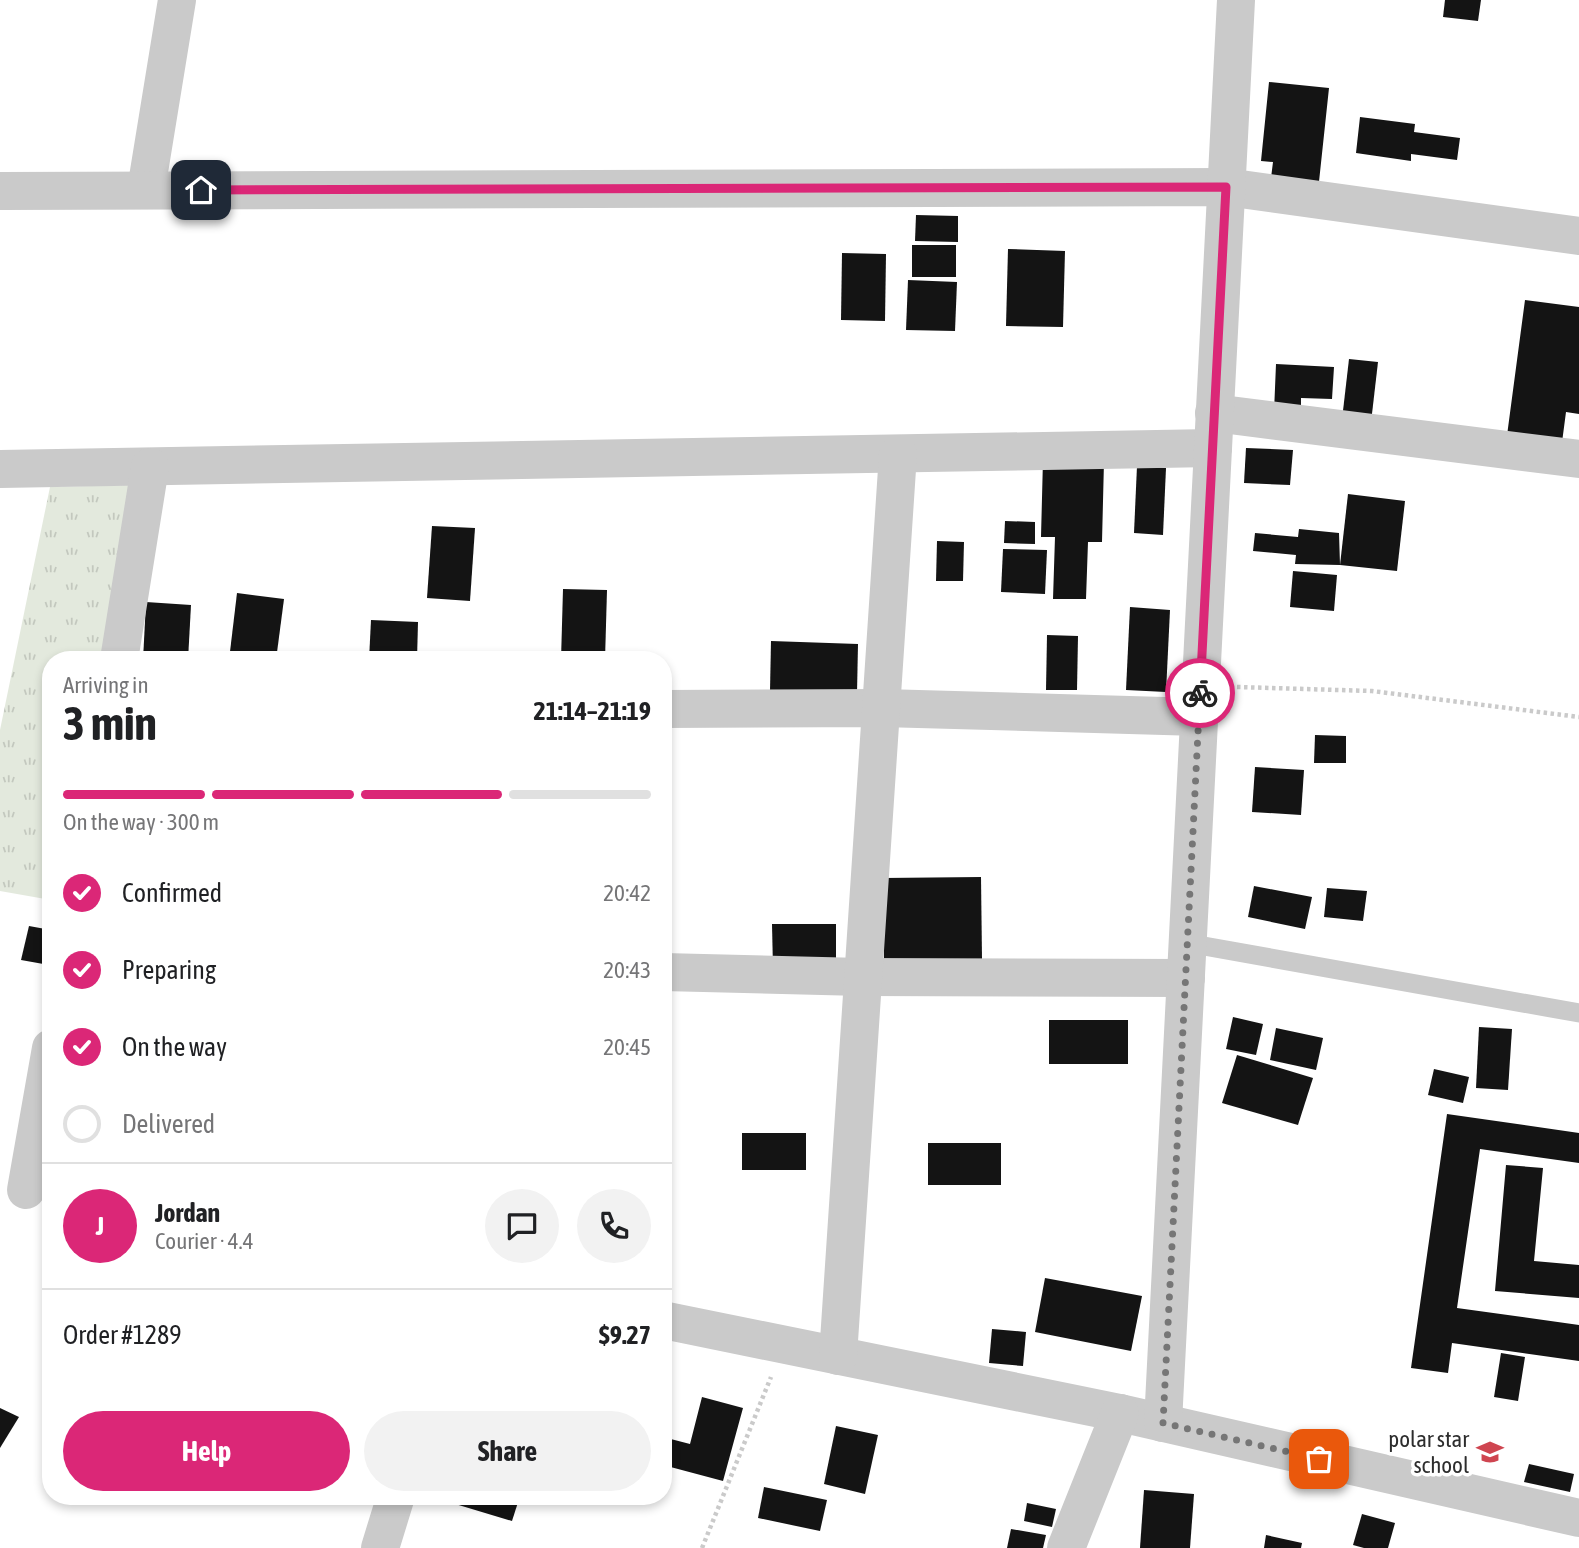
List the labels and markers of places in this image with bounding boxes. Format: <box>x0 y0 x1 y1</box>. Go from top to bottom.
pin <box>171 160 231 220</box>
place label: polar star school <box>1388 1426 1470 1478</box>
pin <box>1289 1429 1349 1489</box>
school or university icon: polar star school <box>1475 1437 1505 1467</box>

